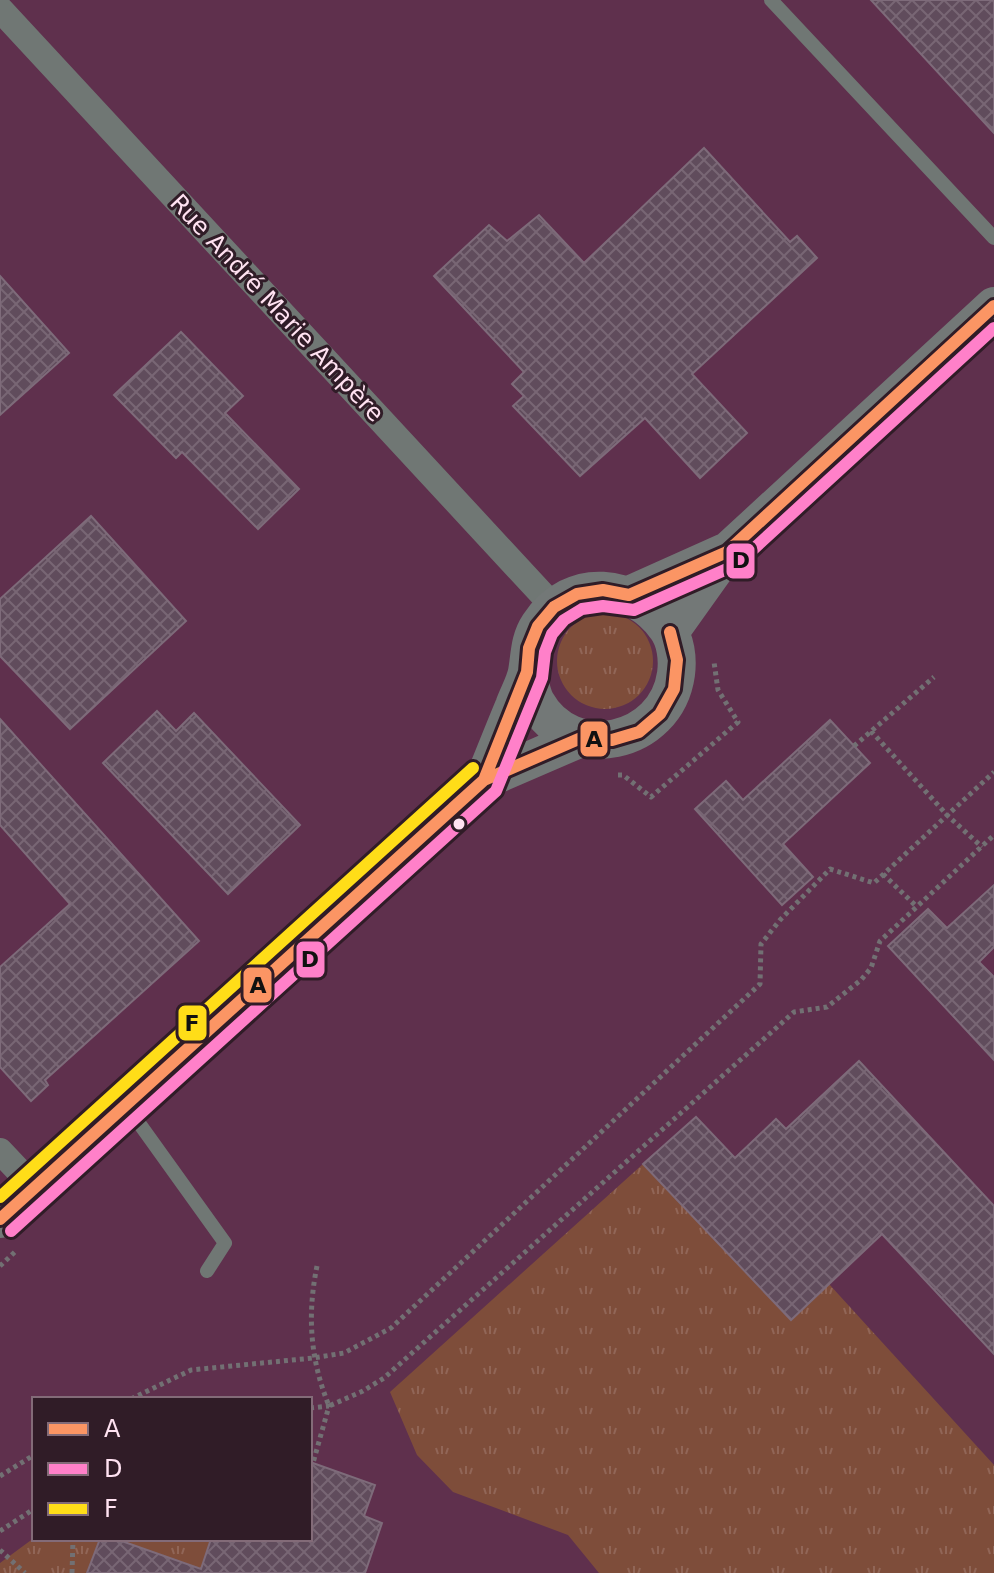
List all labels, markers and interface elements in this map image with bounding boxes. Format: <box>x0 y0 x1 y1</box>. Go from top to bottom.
street label: Rue André Marie Ampère <box>164 189 390 427</box>
line badge: D <box>725 542 756 580</box>
text: D <box>732 548 750 573</box>
line badge: A <box>579 720 609 758</box>
text: A <box>585 727 603 752</box>
unlabelled marker <box>451 816 467 832</box>
line badge: D <box>295 940 326 979</box>
text: D <box>301 947 319 972</box>
line badge: A <box>242 966 273 1004</box>
text: A <box>249 973 267 998</box>
line badge: F <box>177 1004 208 1042</box>
text: F <box>184 1011 200 1036</box>
legend <box>32 1397 312 1541</box>
text: A <box>104 1415 121 1443</box>
text: D <box>104 1455 122 1483</box>
text: F <box>104 1495 118 1523</box>

